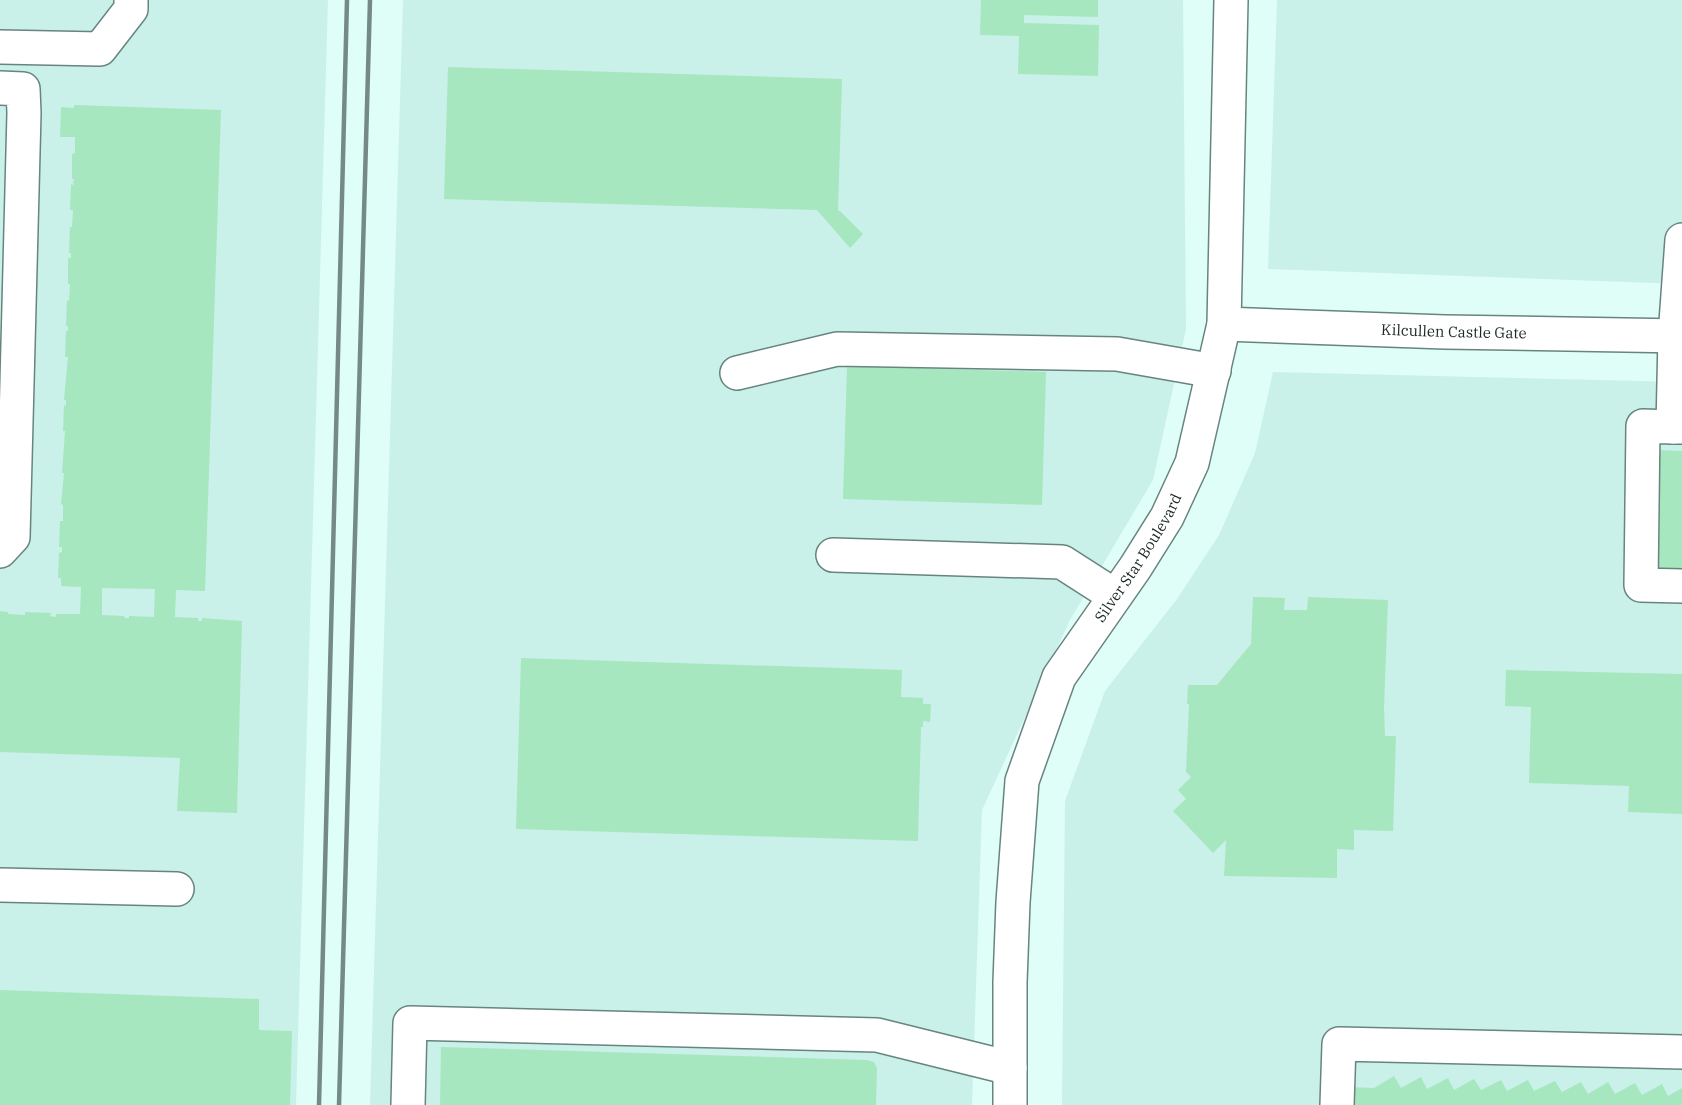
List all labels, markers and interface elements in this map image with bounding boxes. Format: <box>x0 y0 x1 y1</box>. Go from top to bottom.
street label: Kilcullen Castle Gate <box>1381 320 1527 342</box>
street label: Silver Star Boulevard <box>1090 491 1185 626</box>

